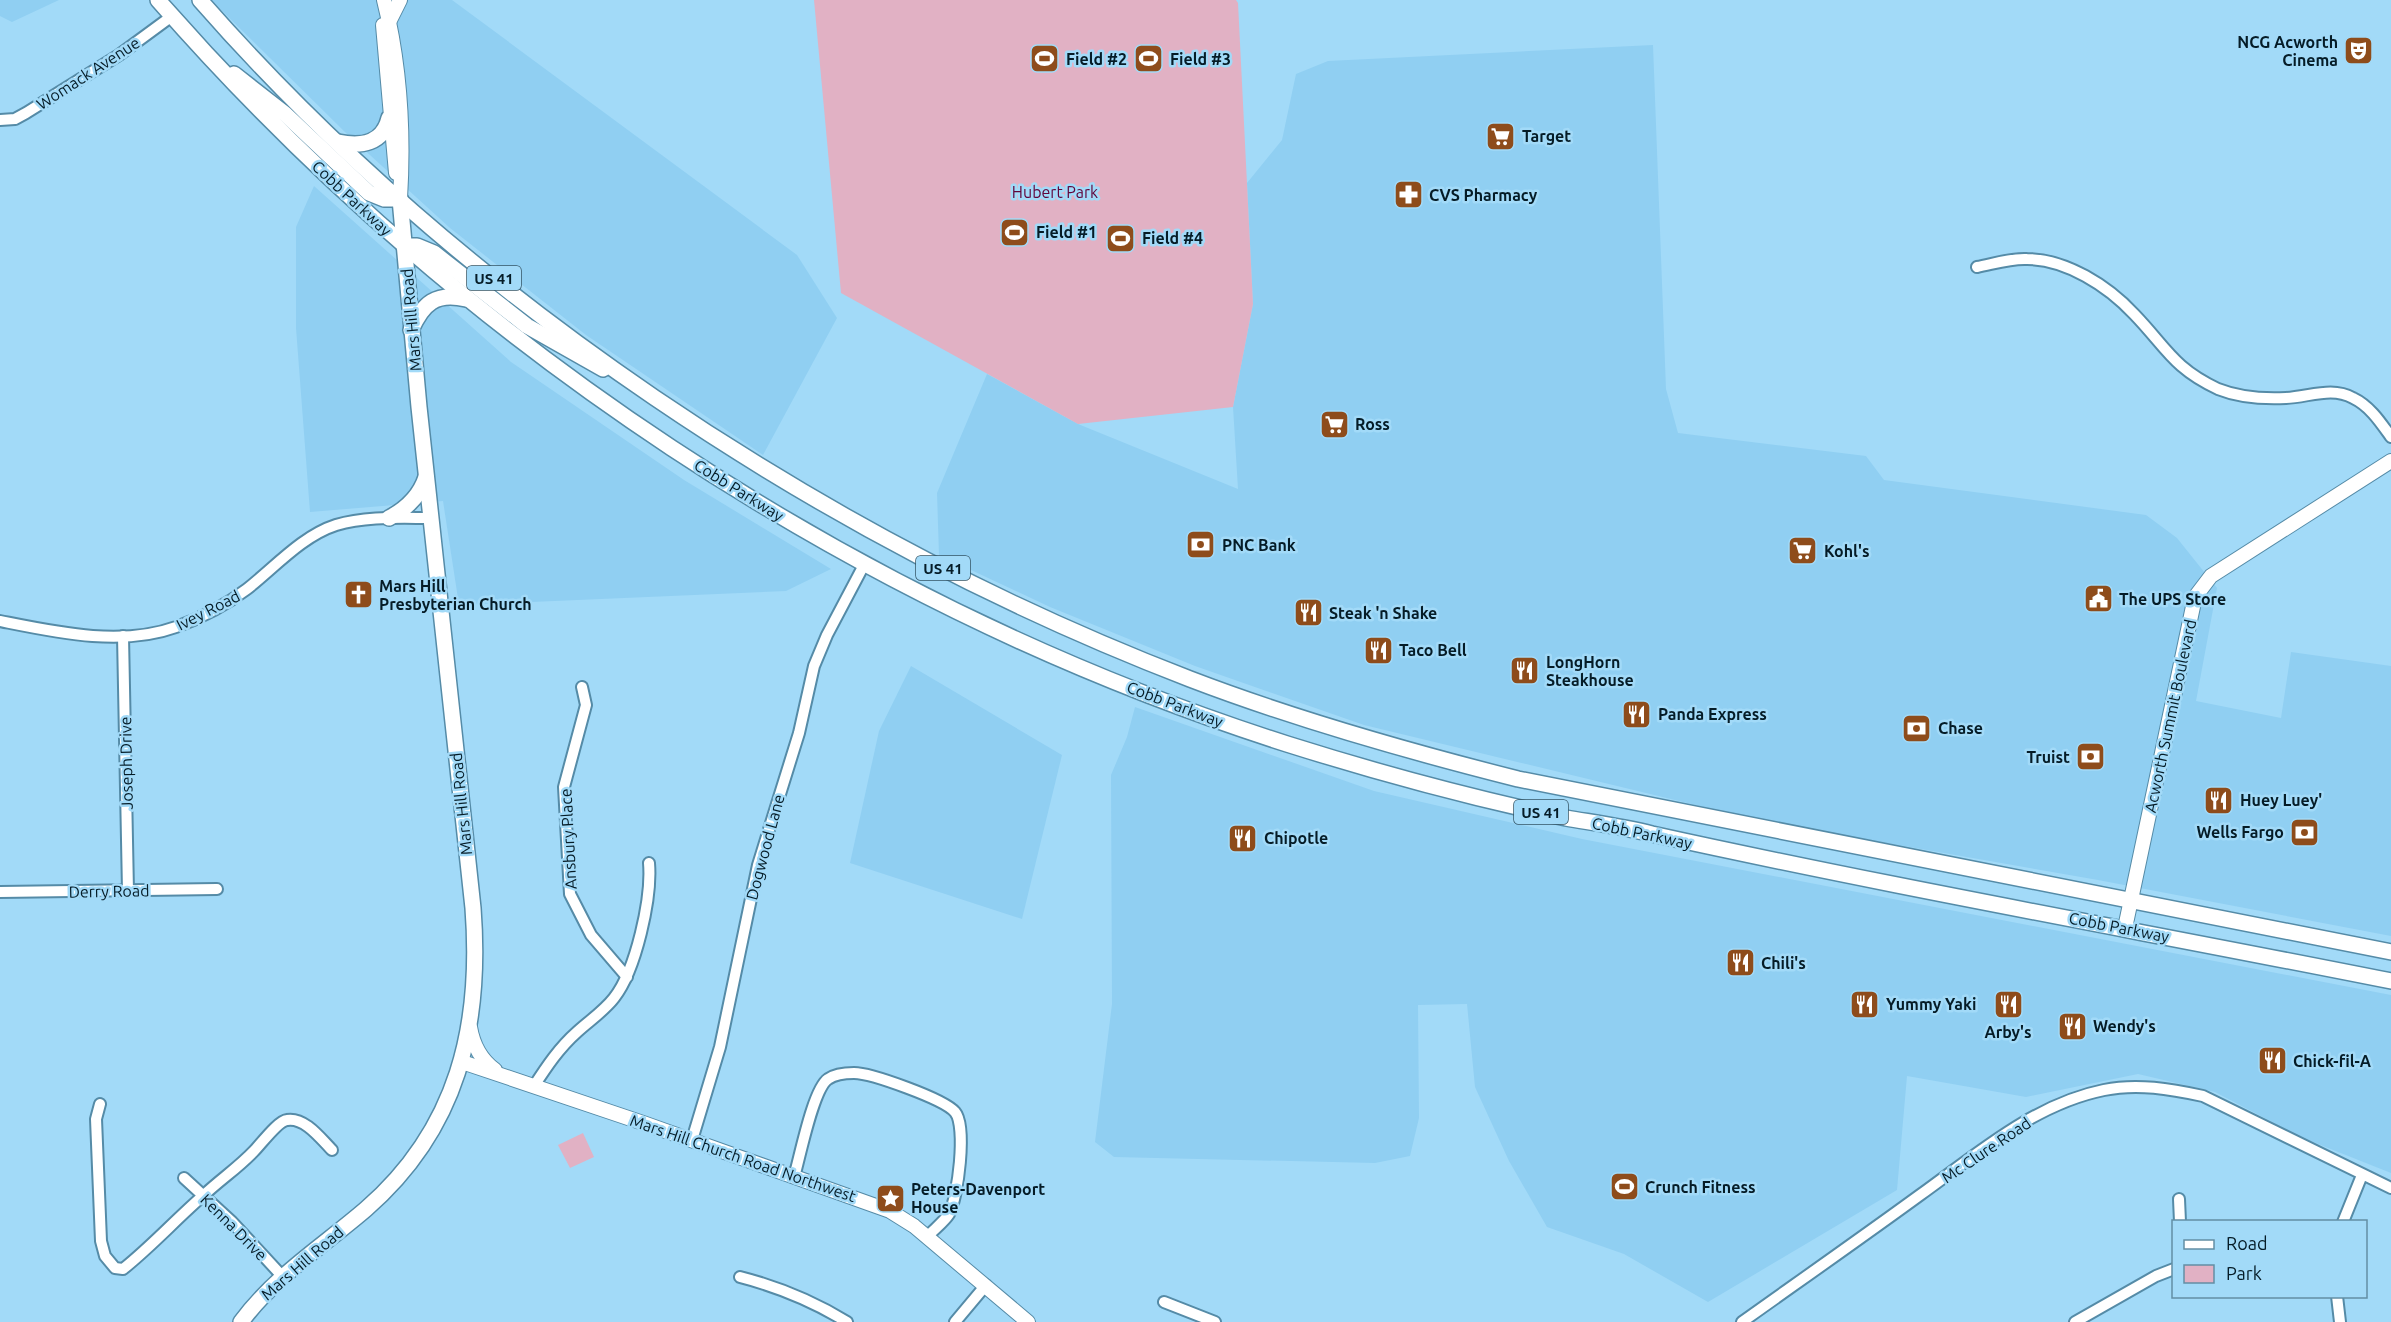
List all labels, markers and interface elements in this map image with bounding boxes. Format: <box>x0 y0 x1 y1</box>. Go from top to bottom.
street label: Womack Avenue <box>33 33 143 113</box>
place label: NCG Acworth Cinema <box>2237 33 2338 69</box>
theatre icon: NCG Acworth Cinema <box>2343 35 2375 67</box>
sports icon: Field #2 <box>1029 43 1061 75</box>
sports icon: Field #3 <box>1133 43 1165 75</box>
place label: Field #2 <box>1066 50 1127 68</box>
place label: Field #3 <box>1170 50 1231 68</box>
supermarket icon: Target <box>1485 120 1517 152</box>
place label: Target <box>1522 127 1571 145</box>
street label: Cobb Parkway <box>309 157 396 239</box>
pharmacy icon: CVS Pharmacy <box>1392 179 1424 211</box>
park label: Hubert Park <box>1012 183 1098 201</box>
place label: CVS Pharmacy <box>1429 186 1538 204</box>
sports icon: Field #1 <box>999 216 1031 248</box>
sports icon: Field #4 <box>1105 222 1137 254</box>
place label: Field #1 <box>1036 223 1097 241</box>
place label: Field #4 <box>1142 229 1203 247</box>
road number: US 41 <box>467 266 521 290</box>
street label: Mars Hill Road <box>398 268 424 372</box>
supermarket icon: Ross <box>1318 408 1350 440</box>
place label: Ross <box>1355 415 1390 433</box>
street label: Cobb Parkway <box>691 455 787 525</box>
bank icon: PNC Bank <box>1185 529 1217 561</box>
supermarket icon: Kohl's <box>1787 535 1819 567</box>
place label: PNC Bank <box>1222 536 1296 554</box>
place label: Kohl's <box>1824 542 1869 560</box>
road number: US 41 <box>916 556 970 580</box>
place label: Mars Hill Presbyterian Church <box>379 577 532 613</box>
church icon: Mars Hill Presbyterian Church <box>342 579 374 611</box>
public building icon: The UPS Store <box>2082 583 2114 615</box>
street label: Ivey Road <box>173 586 243 634</box>
place label: The UPS Store <box>2119 590 2226 608</box>
restaurant icon: Steak 'n Shake <box>1292 597 1324 629</box>
place label: Steak 'n Shake <box>1329 604 1437 622</box>
street label: Acworth Summit Boulevard <box>2141 618 2199 814</box>
restaurant icon: Taco Bell <box>1362 634 1394 666</box>
place label: Taco Bell <box>1399 641 1467 659</box>
place label: LongHorn Steakhouse <box>1546 653 1634 689</box>
restaurant icon: LongHorn Steakhouse <box>1509 655 1541 687</box>
street label: Cobb Parkway <box>1124 677 1226 731</box>
restaurant icon: Panda Express <box>1621 698 1653 730</box>
place label: Panda Express <box>1658 705 1767 723</box>
bank icon: Chase <box>1901 712 1933 744</box>
street label: Joseph Drive <box>116 716 136 810</box>
place label: Chase <box>1938 719 1983 737</box>
bank icon: Truist <box>2075 741 2107 773</box>
place label: Truist <box>2027 748 2070 766</box>
street label: Mars Hill Road <box>447 752 475 856</box>
restaurant icon: Huey Luey' <box>2203 784 2235 816</box>
street label: Ansbury Place <box>556 788 580 890</box>
place label: Huey Luey' <box>2240 791 2322 809</box>
street label: Dogwood Lane <box>742 792 788 902</box>
road number: US 41 <box>1514 800 1568 824</box>
street label: Cobb Parkway <box>1590 814 1694 852</box>
bank icon: Wells Fargo <box>2289 816 2321 848</box>
restaurant icon: Chipotle <box>1227 822 1259 854</box>
place label: Wells Fargo <box>2196 823 2284 841</box>
place label: Chipotle <box>1264 829 1328 847</box>
street label: Derry Road <box>68 881 150 901</box>
street label: Cobb Parkway <box>2067 908 2171 946</box>
restaurant icon: Chili's <box>1724 947 1756 979</box>
place label: Chili's <box>1761 954 1806 972</box>
restaurant icon: Yummy Yaki <box>1849 988 1881 1020</box>
restaurant icon: Arby's <box>1992 988 2024 1020</box>
place label: Yummy Yaki <box>1886 995 1976 1013</box>
restaurant icon: Wendy's <box>2056 1010 2088 1042</box>
place label: Wendy's <box>2093 1017 2156 1035</box>
place label: Arby's <box>1984 1023 2032 1041</box>
restaurant icon: Chick-fil-A <box>2256 1045 2288 1077</box>
place label: Chick-fil-A <box>2293 1052 2372 1070</box>
street label: Mars Hill Church Road Northwest <box>628 1111 859 1205</box>
street label: Mc Clure Road <box>1938 1114 2034 1186</box>
sports icon: Crunch Fitness <box>1608 1171 1640 1203</box>
place label: Crunch Fitness <box>1645 1178 1756 1196</box>
place label: Peters-Davenport House <box>911 1180 1045 1216</box>
place icon: Peters-Davenport House <box>874 1182 906 1214</box>
street label: Kenna Drive <box>197 1190 271 1264</box>
legend <box>2172 1220 2367 1298</box>
street label: Mars Hill Road <box>257 1222 347 1304</box>
text: Road <box>2226 1233 2268 1253</box>
text: Park <box>2226 1263 2262 1283</box>

